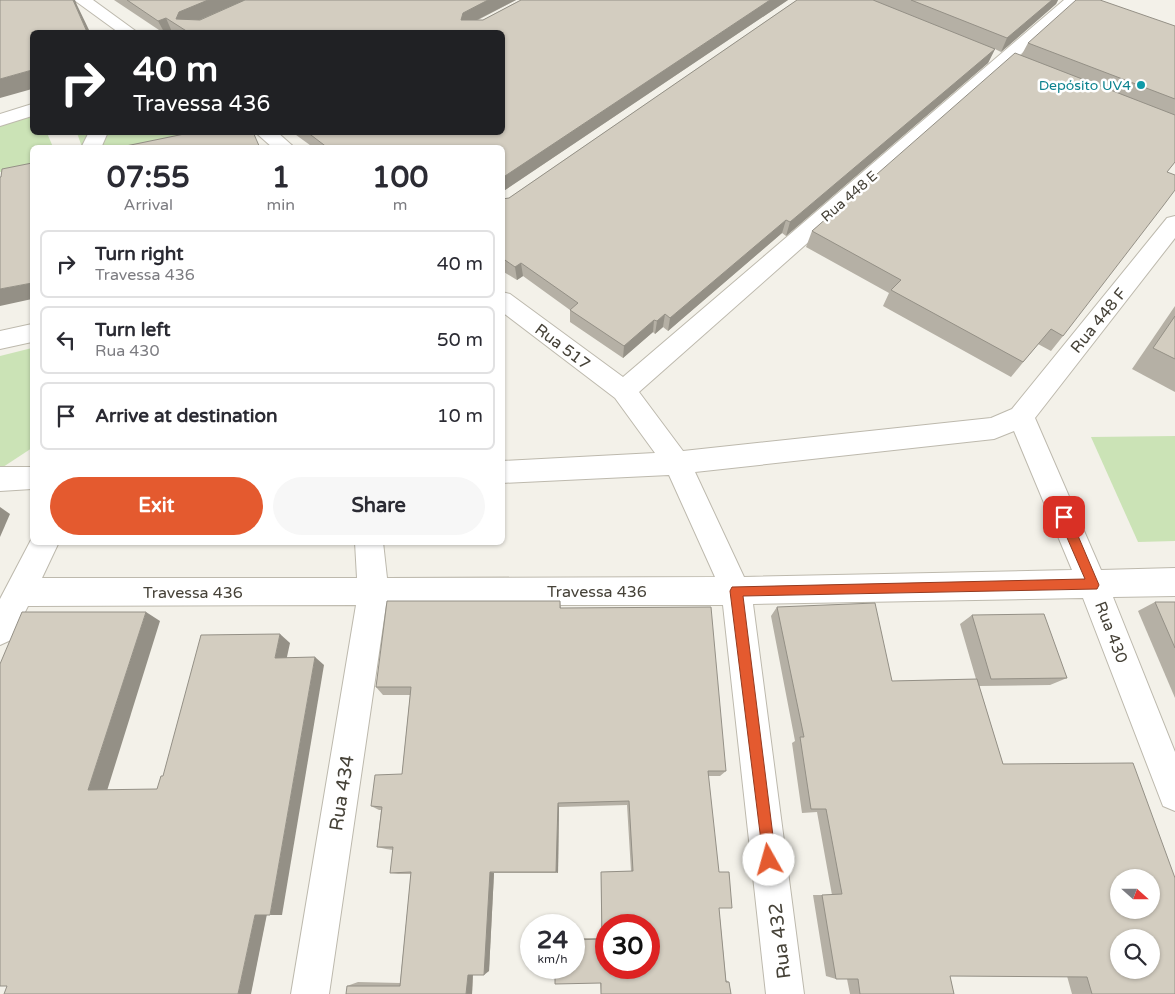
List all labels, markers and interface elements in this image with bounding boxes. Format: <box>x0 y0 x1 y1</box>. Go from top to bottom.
text: 40 m <box>133 49 218 91</box>
icon: right <box>50 50 115 115</box>
place label: Depósito UV4 <box>1039 77 1131 94</box>
marker: Depósito UV4 <box>1135 79 1147 91</box>
text: Travessa 436 <box>133 91 270 117</box>
text: 07:55 <box>107 159 190 196</box>
text: 1 <box>271 159 290 196</box>
text: 100 <box>372 159 428 196</box>
street label: Rua 448 E <box>818 167 881 225</box>
text: Arrival <box>124 195 173 215</box>
text: min <box>267 195 295 215</box>
text: m <box>393 195 407 215</box>
text: Turn right <box>95 243 183 265</box>
icon: right <box>52 250 80 278</box>
text: 40 m <box>437 253 483 275</box>
text: Travessa 436 <box>95 265 195 285</box>
street label: Rua 448 F <box>1066 284 1131 357</box>
text: Turn left <box>95 319 171 341</box>
street label: Rua 517 <box>531 319 594 374</box>
icon: left <box>52 326 80 354</box>
text: 50 m <box>437 329 483 351</box>
text: Rua 430 <box>95 341 159 361</box>
icon: arrive <box>52 402 80 430</box>
text: Arrive at destination <box>95 405 278 427</box>
text: 10 m <box>437 405 483 427</box>
button: Exit <box>50 477 263 535</box>
button: Share <box>273 477 485 535</box>
pin <box>1043 496 1085 538</box>
icon: arrive <box>1050 503 1078 531</box>
street label: Travessa 436 <box>547 582 647 602</box>
street label: Travessa 436 <box>143 583 243 603</box>
street label: Rua 430 <box>1090 599 1132 666</box>
street label: Rua 434 <box>325 754 359 833</box>
position arrow <box>742 833 794 885</box>
north arrow <box>1110 869 1160 919</box>
map controls <box>1110 869 1160 979</box>
street label: Rua 432 <box>764 902 796 980</box>
speed limit sign: 30 <box>595 914 660 979</box>
text: 24 <box>537 925 568 955</box>
button: search <box>1110 929 1160 979</box>
text: km/h <box>537 952 568 966</box>

